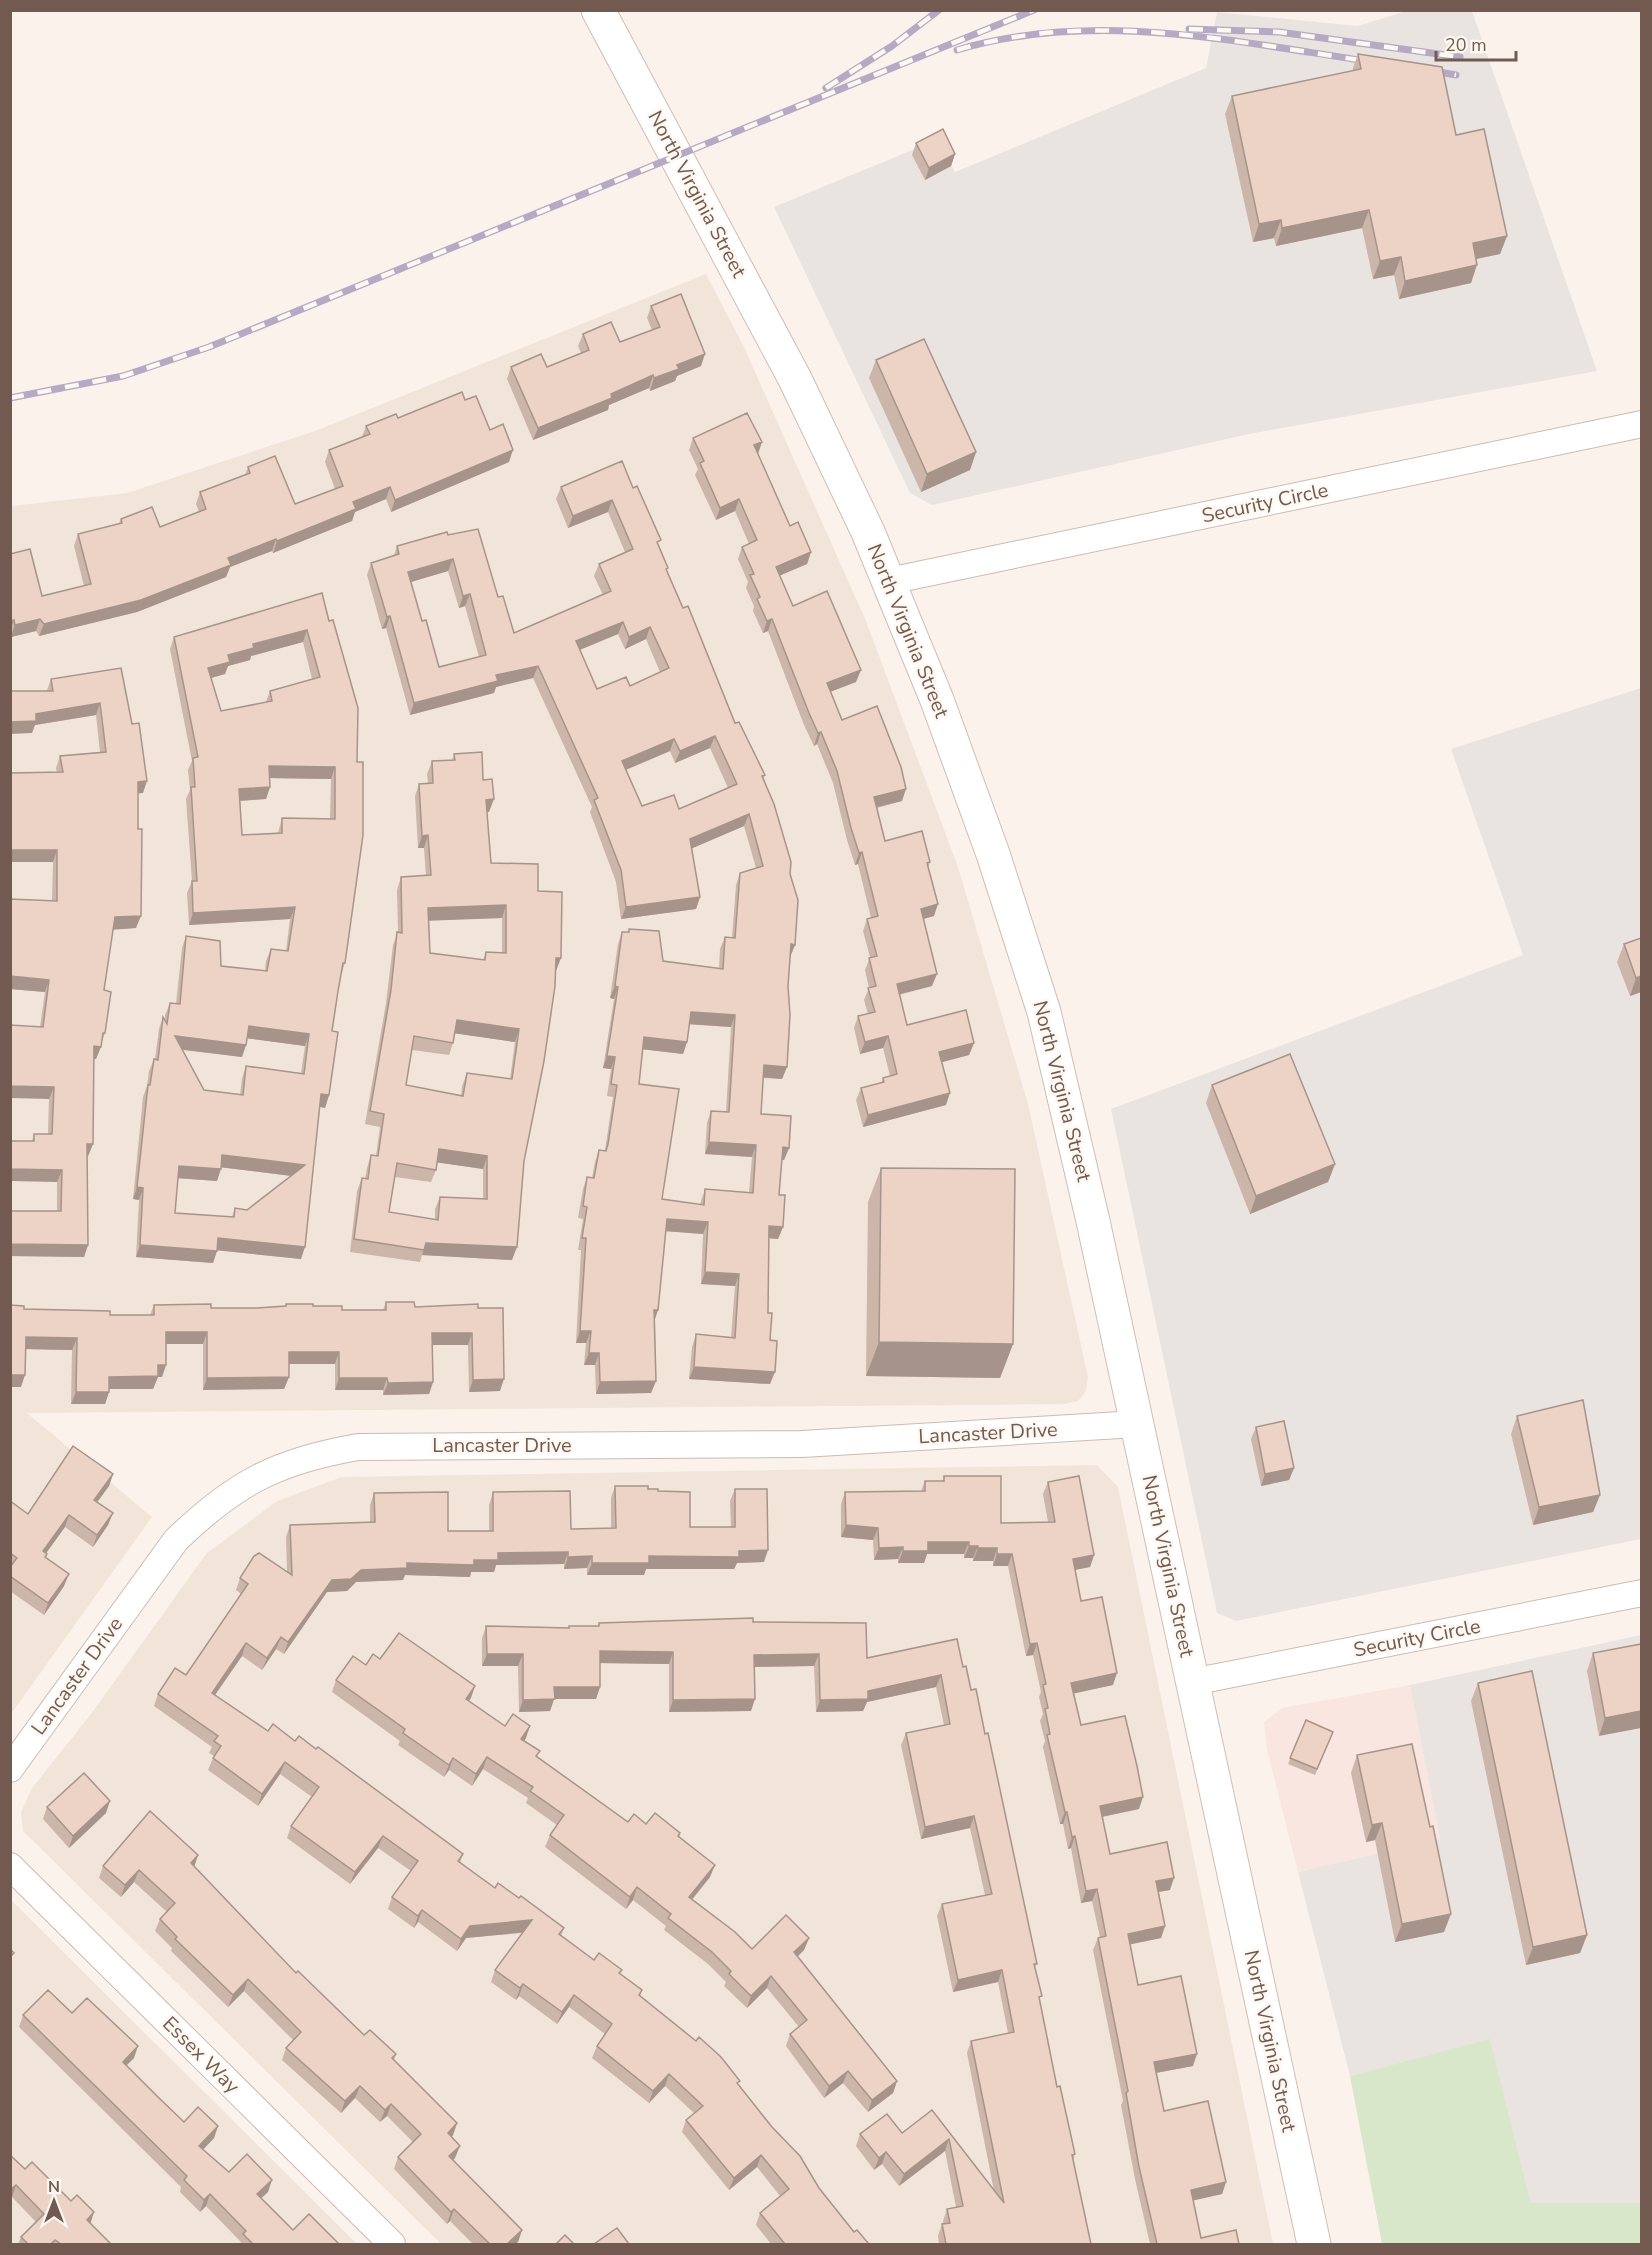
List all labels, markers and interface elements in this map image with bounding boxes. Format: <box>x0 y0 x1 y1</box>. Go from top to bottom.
scale bar <box>1436 24 1516 62</box>
text: 20 m <box>1445 33 1487 57</box>
street label: North Virginia Street <box>642 106 753 283</box>
street label: Security Circle <box>1199 476 1331 530</box>
street label: North Virginia Street <box>861 540 956 723</box>
street label: North Virginia Street <box>1026 998 1098 1185</box>
street label: Lancaster Drive <box>918 1416 1058 1450</box>
street label: Lancaster Drive <box>432 1432 572 1459</box>
street label: North Virginia Street <box>1136 1473 1201 1660</box>
street label: Lancaster Drive <box>25 1612 129 1740</box>
street label: Security Circle <box>1351 1612 1483 1664</box>
street label: North Virginia Street <box>1238 1948 1303 2135</box>
street label: Essex Way <box>157 2011 246 2100</box>
north arrow <box>24 2171 84 2231</box>
text: N <box>48 2176 60 2198</box>

